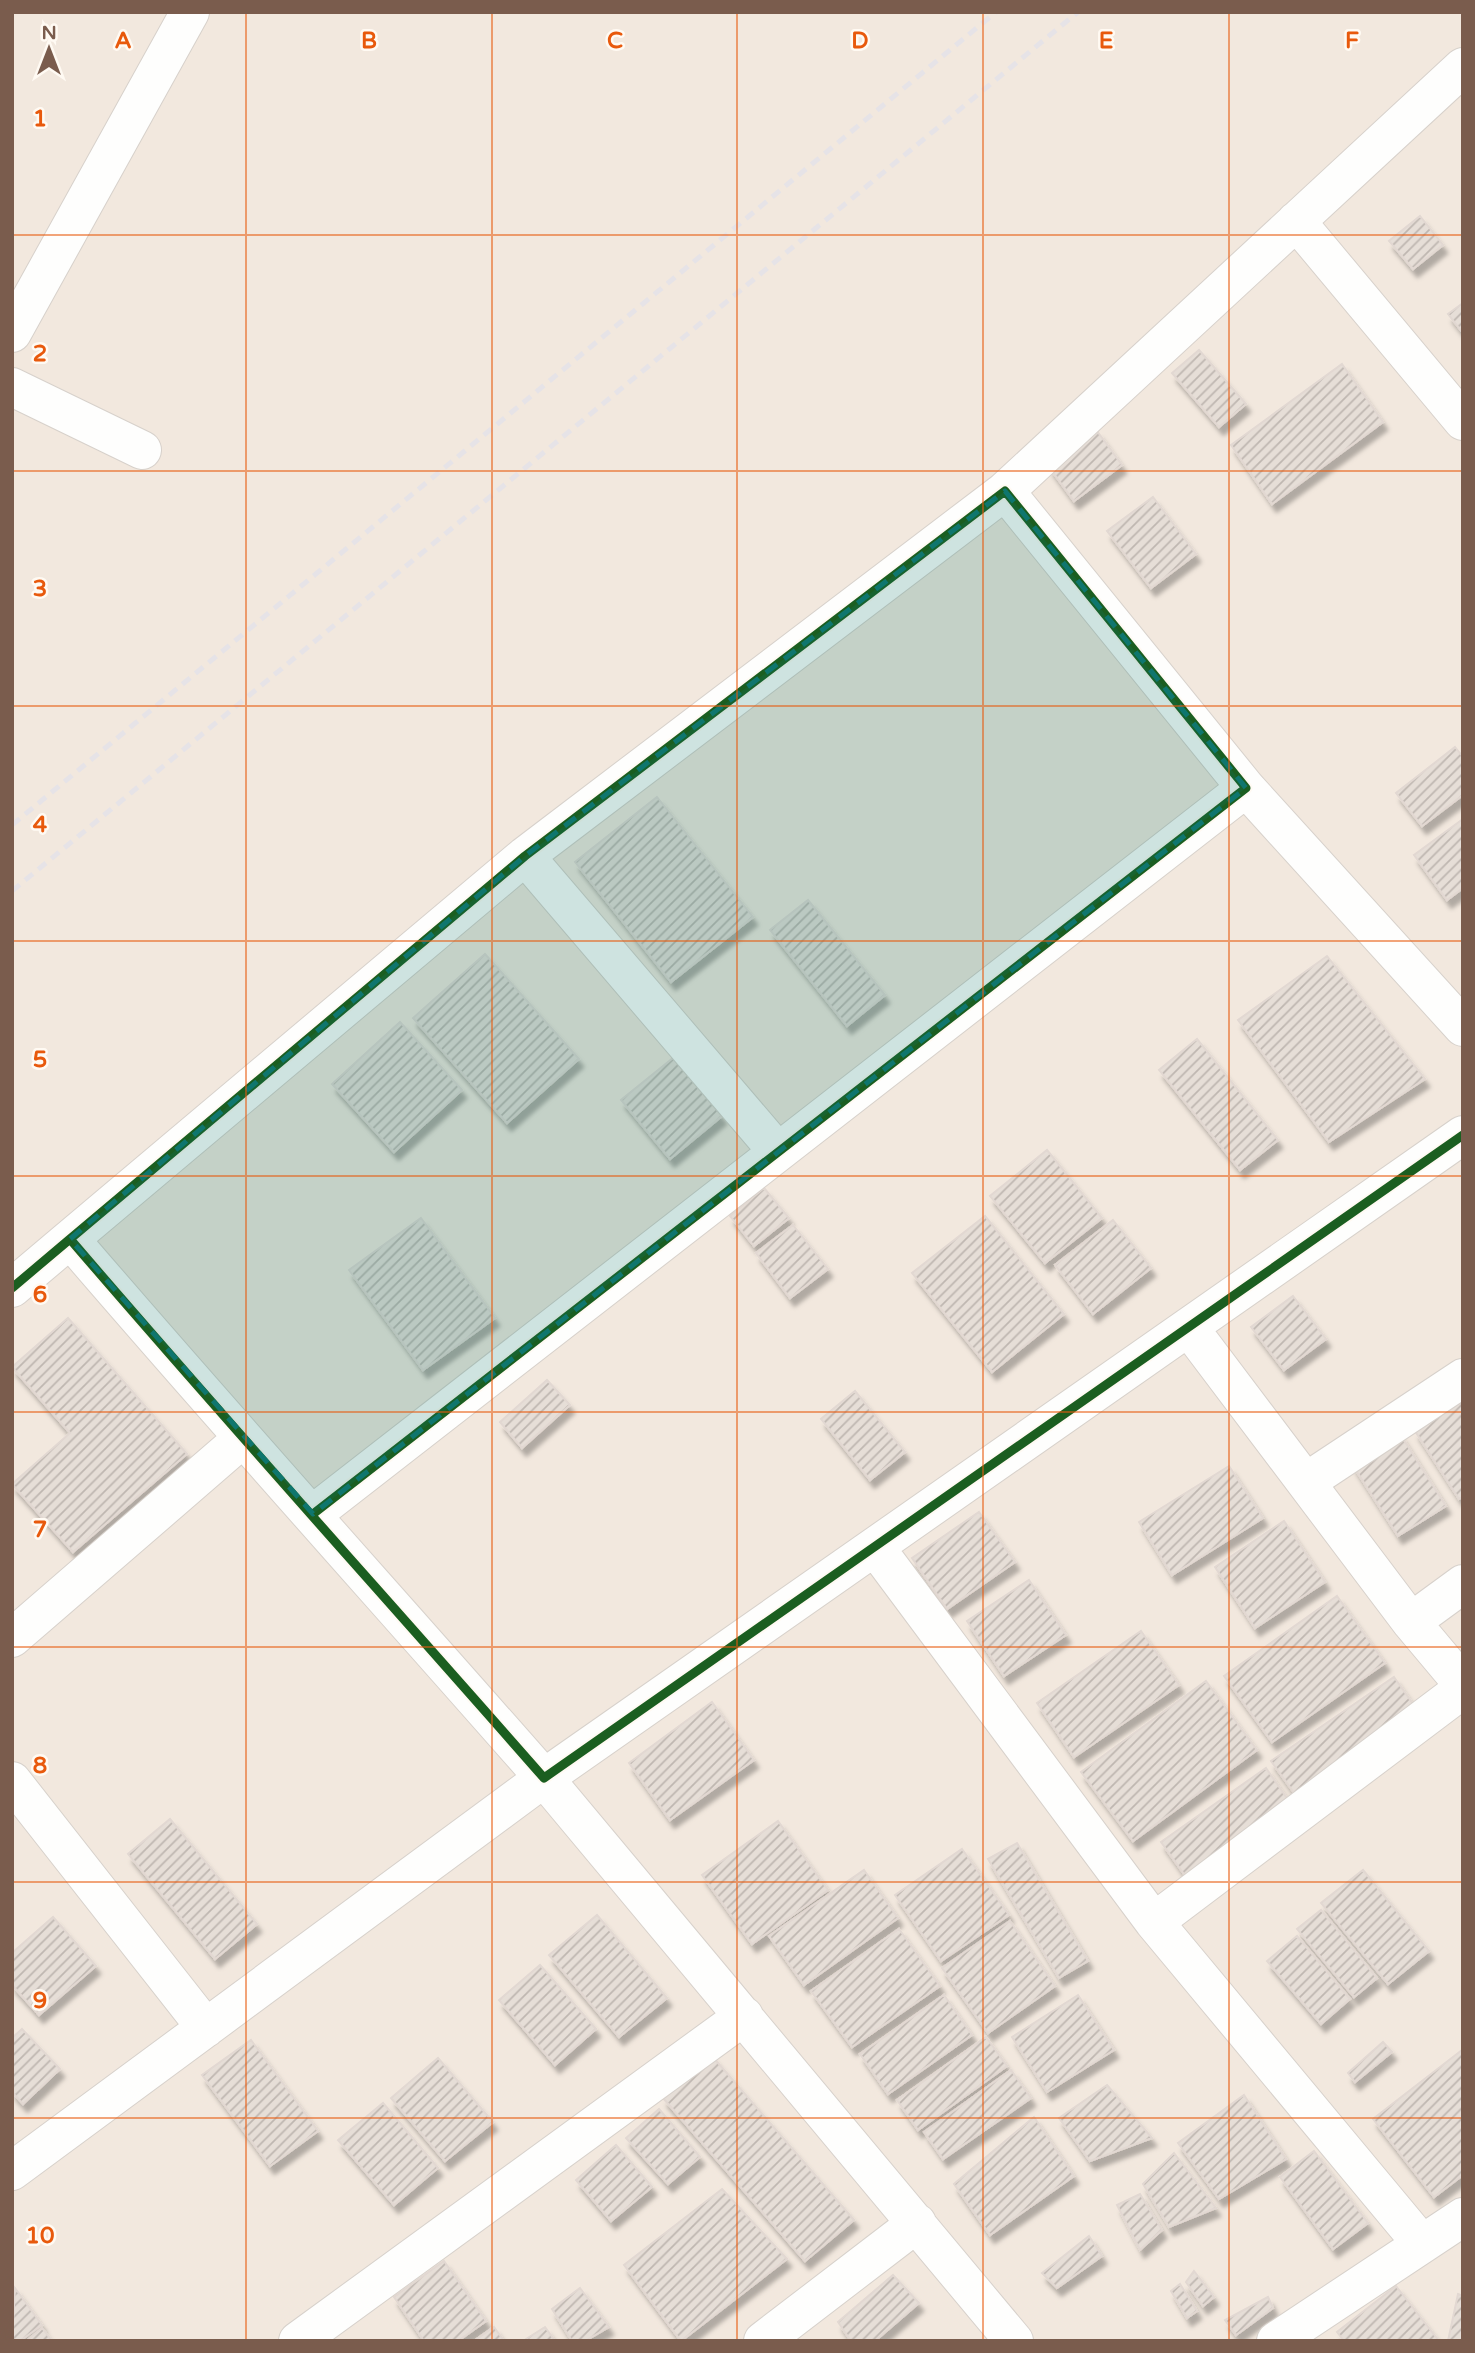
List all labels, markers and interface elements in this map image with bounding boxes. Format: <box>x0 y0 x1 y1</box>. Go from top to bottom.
north arrow <box>14 14 84 84</box>
text: N <box>41 22 57 44</box>
text: A <box>114 27 132 55</box>
text: B <box>361 27 377 55</box>
text: C <box>607 27 623 55</box>
text: D <box>851 27 869 55</box>
text: E <box>1099 27 1113 55</box>
text: F <box>1345 27 1359 55</box>
text: 1 <box>33 105 47 133</box>
text: 2 <box>33 340 47 368</box>
text: 3 <box>33 575 47 603</box>
text: 4 <box>33 811 48 839</box>
text: 5 <box>33 1046 47 1074</box>
text: 6 <box>33 1281 47 1309</box>
text: 7 <box>33 1516 47 1544</box>
text: 8 <box>33 1752 47 1780</box>
text: 9 <box>33 1987 47 2015</box>
text: 10 <box>26 2222 54 2250</box>

